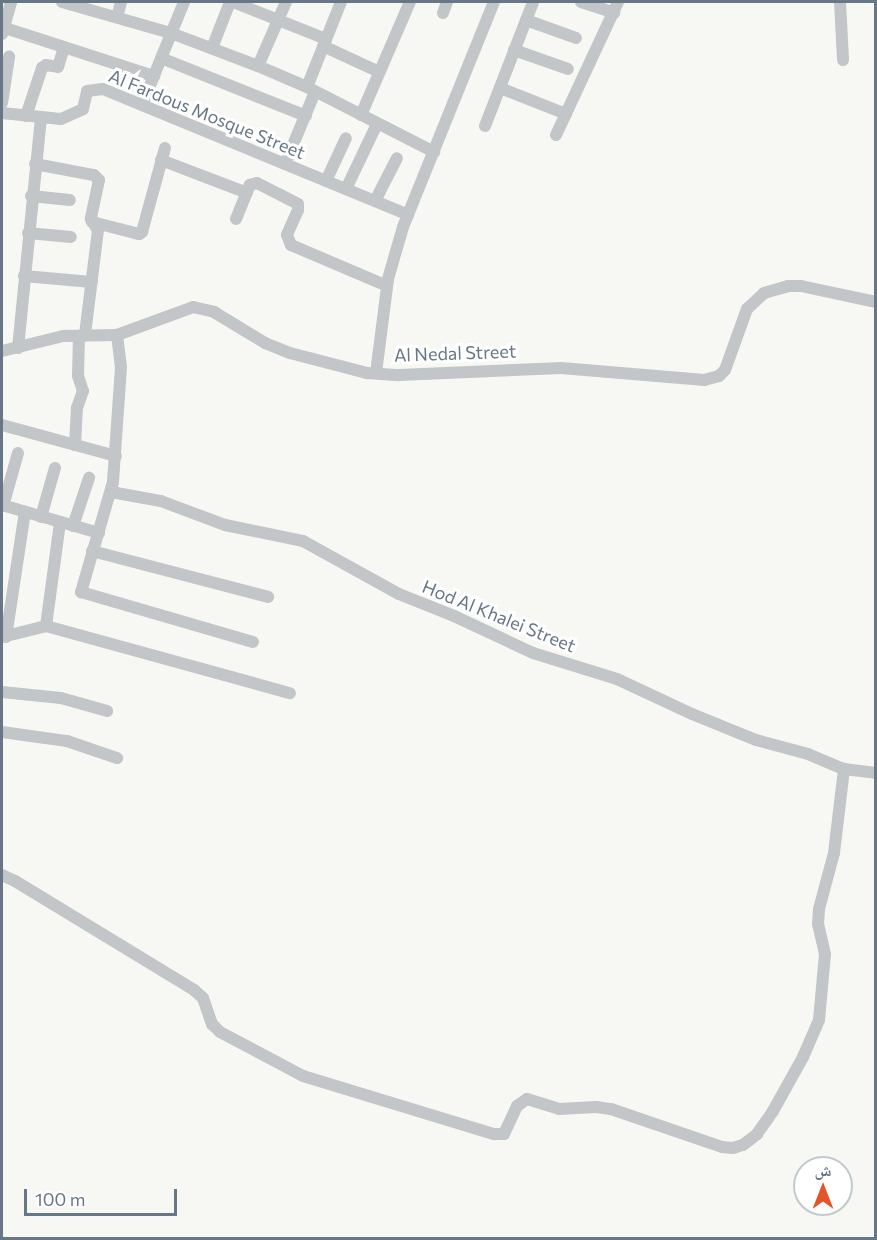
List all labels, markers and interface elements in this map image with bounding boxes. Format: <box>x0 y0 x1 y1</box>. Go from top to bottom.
street label: Al Fardous Mosque Street <box>106 65 308 163</box>
street label: Al Nedal Street <box>394 340 516 366</box>
street label: Hod Al Khalei Street <box>419 575 579 657</box>
north arrow <box>793 1156 853 1216</box>
text: ش <box>815 1160 831 1179</box>
scale bar <box>27 1177 180 1215</box>
text: 100 m <box>35 1188 85 1210</box>

